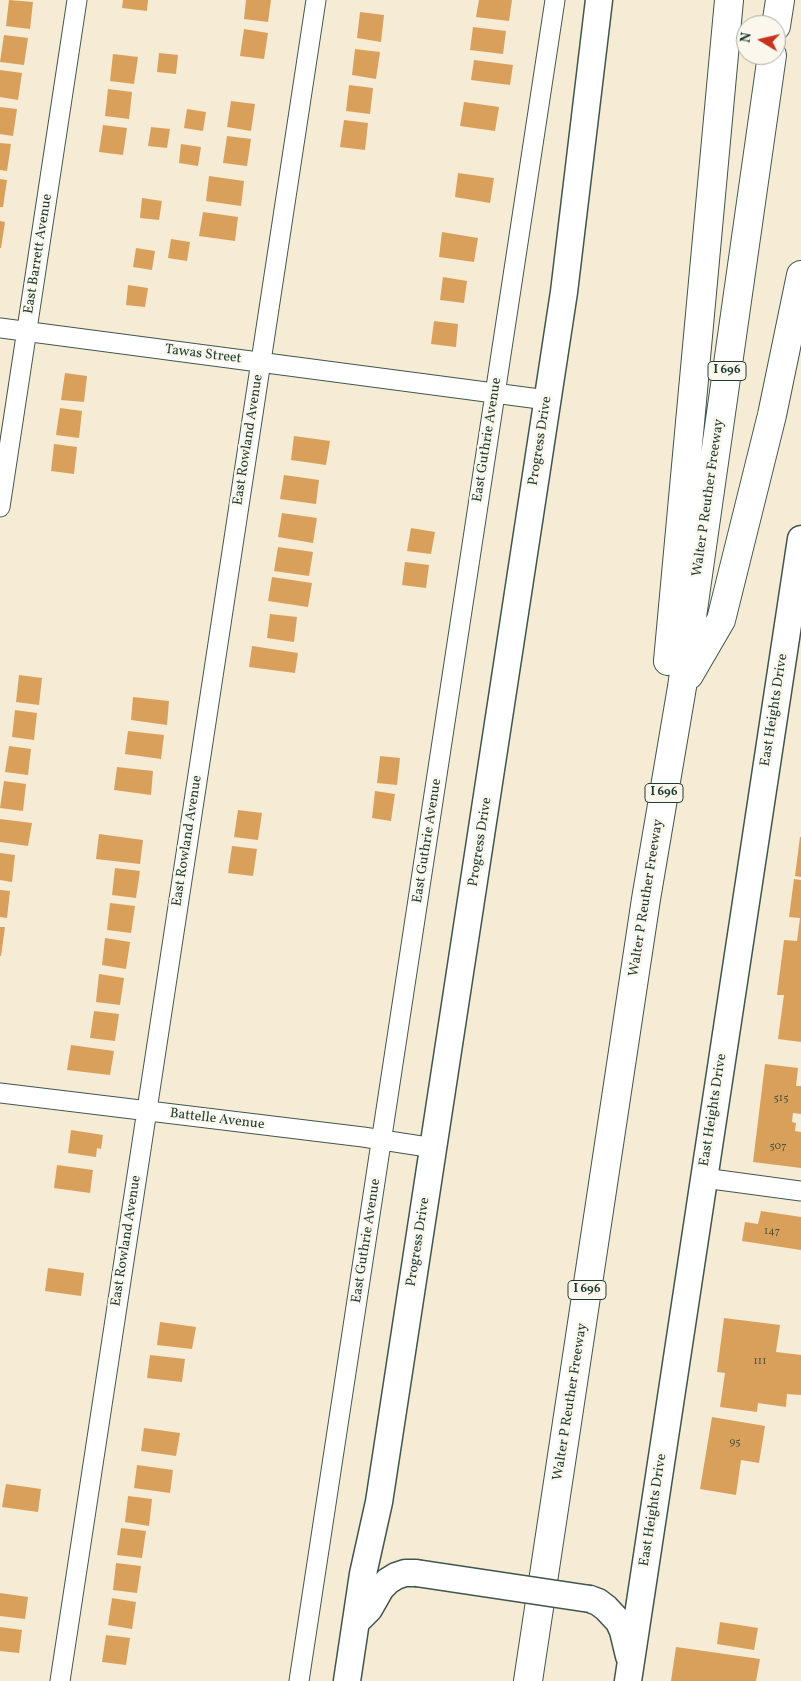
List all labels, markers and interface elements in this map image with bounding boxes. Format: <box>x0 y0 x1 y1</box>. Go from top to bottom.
north arrow <box>736 15 786 65</box>
text: N <box>736 31 757 44</box>
street label: East Barrett Avenue <box>21 193 57 315</box>
street label: Tawas Street <box>164 342 242 368</box>
road number: I 696 <box>708 362 746 381</box>
street label: East Rowland Avenue <box>230 373 268 507</box>
street label: East Guthrie Avenue <box>470 377 506 503</box>
street label: Progress Drive <box>526 395 556 487</box>
street label: Walter P Reuther Freeway <box>690 418 728 578</box>
street label: East Heights Drive <box>758 652 792 768</box>
street label: East Rowland Avenue <box>169 774 207 908</box>
street label: East Guthrie Avenue <box>410 778 446 904</box>
road number: I 696 <box>645 784 683 802</box>
street label: Progress Drive <box>466 796 496 888</box>
street label: Walter P Reuther Freeway <box>626 818 668 978</box>
street label: East Heights Drive <box>697 1052 731 1168</box>
house number: 515 <box>774 1092 788 1106</box>
street label: Battelle Avenue <box>169 1106 265 1134</box>
house number: 507 <box>769 1140 787 1154</box>
street label: East Rowland Avenue <box>108 1174 146 1308</box>
street label: East Guthrie Avenue <box>349 1178 385 1304</box>
street label: Progress Drive <box>404 1196 434 1288</box>
house number: 147 <box>764 1225 780 1239</box>
road number: I 696 <box>568 1280 606 1300</box>
street label: Walter P Reuther Freeway <box>550 1322 592 1482</box>
house number: 111 <box>754 1355 766 1369</box>
house number: 95 <box>730 1436 740 1450</box>
street label: East Heights Drive <box>637 1452 671 1568</box>

